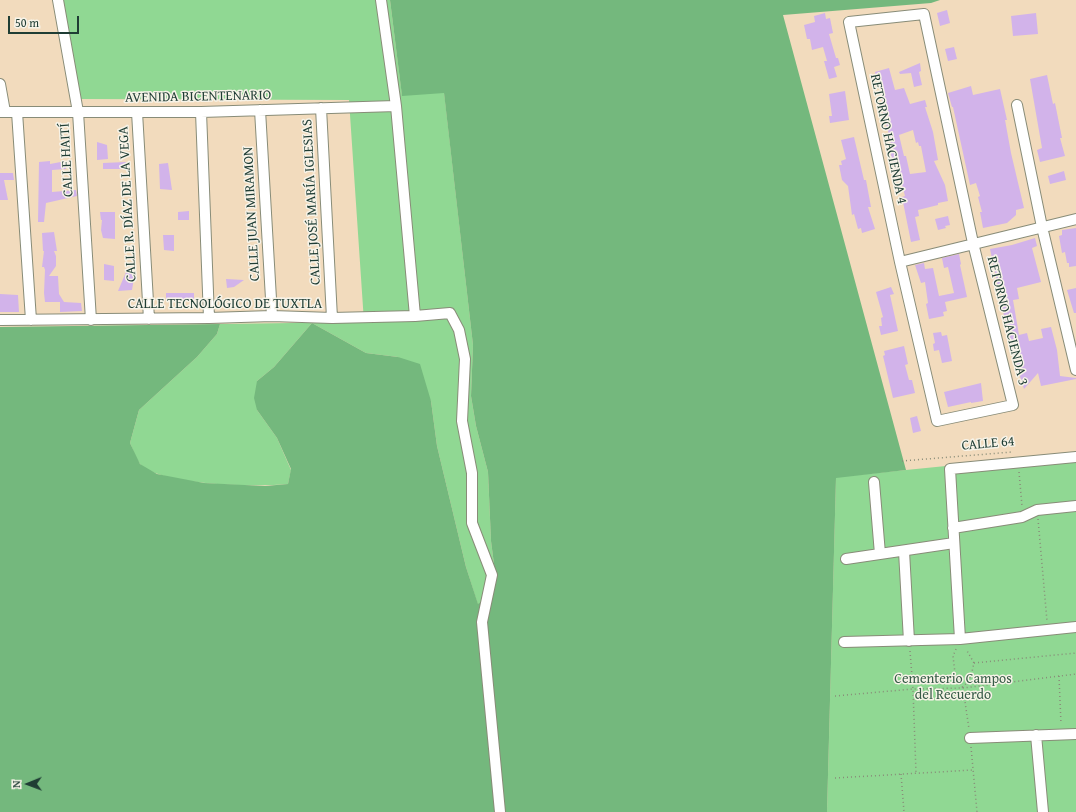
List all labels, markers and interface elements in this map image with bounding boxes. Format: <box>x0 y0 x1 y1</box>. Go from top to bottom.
scale bar <box>10 8 81 34</box>
text: 50 m <box>15 14 39 31</box>
street label: RETORNO HACIENDA 4 <box>866 72 910 206</box>
street label: AVENIDA BICENTENARIO <box>125 87 271 107</box>
street label: CALLE JOSÉ MARÍA IGLESIAS <box>299 119 325 285</box>
street label: CALLE HAITÍ <box>57 123 77 197</box>
street label: CALLE R. DÍAZ DE LA VEGA <box>116 126 140 282</box>
street label: CALLE JUAN MIRAMON <box>240 146 264 282</box>
street label: RETORNO HACIENDA 3 <box>983 255 1031 387</box>
street label: CALLE TECNOLÓGICO DE TUXTLA <box>128 296 322 312</box>
street label: CALLE 64 <box>961 433 1015 455</box>
park label: Cementerio Campos del Recuerdo <box>894 671 1012 704</box>
north arrow <box>8 764 48 804</box>
text: N <box>8 780 24 788</box>

